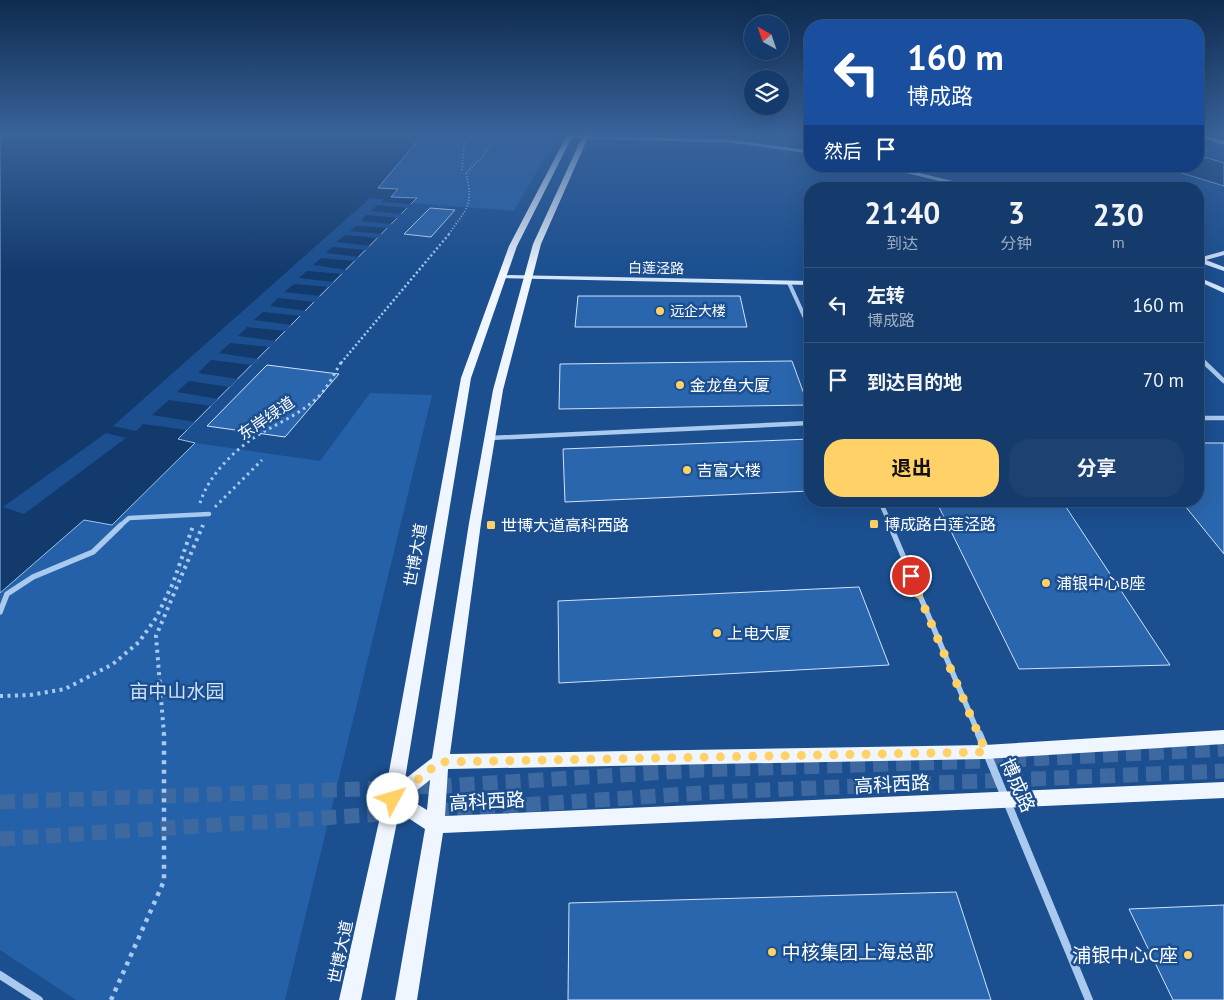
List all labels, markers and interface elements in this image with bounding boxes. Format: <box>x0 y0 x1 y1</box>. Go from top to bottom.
north arrow <box>744 15 789 60</box>
map controls <box>744 15 789 115</box>
text: 160 m <box>907 34 1004 80</box>
icon: left <box>824 40 889 105</box>
button: layers <box>744 70 789 115</box>
text: 博成路 <box>907 82 973 110</box>
icon: arrive <box>872 135 900 163</box>
text: 然后 <box>824 139 862 163</box>
text: 21:40 <box>864 193 940 232</box>
text: 3 <box>1008 193 1025 232</box>
text: 230 <box>1093 195 1144 234</box>
text: m <box>1112 232 1125 252</box>
text: 到达 <box>886 233 918 253</box>
text: 分钟 <box>1001 233 1033 253</box>
street label: 白莲泾路 <box>628 259 684 277</box>
text: 左转 <box>867 283 905 307</box>
icon: left <box>824 291 852 319</box>
text: 160 m <box>1132 293 1184 317</box>
place label: 远企大楼 <box>670 302 726 320</box>
marker: 远企大楼 <box>654 305 666 317</box>
text: 博成路 <box>867 310 915 330</box>
icon: arrive <box>824 366 852 394</box>
text: 70 m <box>1143 368 1184 392</box>
text: 到达目的地 <box>867 370 962 394</box>
place label: 金龙鱼大厦 <box>690 375 770 395</box>
marker: 金龙鱼大厦 <box>674 379 686 391</box>
street label: 东岸绿道 <box>234 392 298 444</box>
button: 退出 <box>824 439 999 497</box>
button: 分享 <box>1009 439 1184 497</box>
place label: 吉富大楼 <box>697 460 761 480</box>
marker: 吉富大楼 <box>681 464 693 476</box>
place label: 博成路白莲泾路 <box>884 514 996 534</box>
place label: 世博大道高科西路 <box>501 515 629 535</box>
marker: 博成路白莲泾路 <box>868 518 880 530</box>
marker: 世博大道高科西路 <box>485 519 497 531</box>
street label: 世博大道 <box>400 522 430 588</box>
pin <box>890 555 932 597</box>
icon: arrive <box>897 562 925 590</box>
place label: 浦银中心B座 <box>1056 573 1145 593</box>
marker: 浦银中心B座 <box>1040 577 1052 589</box>
place label: 上电大厦 <box>727 623 791 643</box>
marker: 上电大厦 <box>711 627 723 639</box>
park label: 亩中山水园 <box>129 679 225 703</box>
street label: 博成路 <box>995 754 1041 816</box>
street label: 高科西路 <box>853 770 931 798</box>
position arrow <box>366 772 418 824</box>
street label: 高科西路 <box>448 787 526 815</box>
street label: 世博大道 <box>324 919 356 985</box>
place label: 中核集团上海总部 <box>782 940 934 964</box>
place label: 浦银中心C座 <box>1072 943 1178 967</box>
marker: 中核集团上海总部 <box>766 946 778 958</box>
marker: 浦银中心C座 <box>1182 949 1194 961</box>

